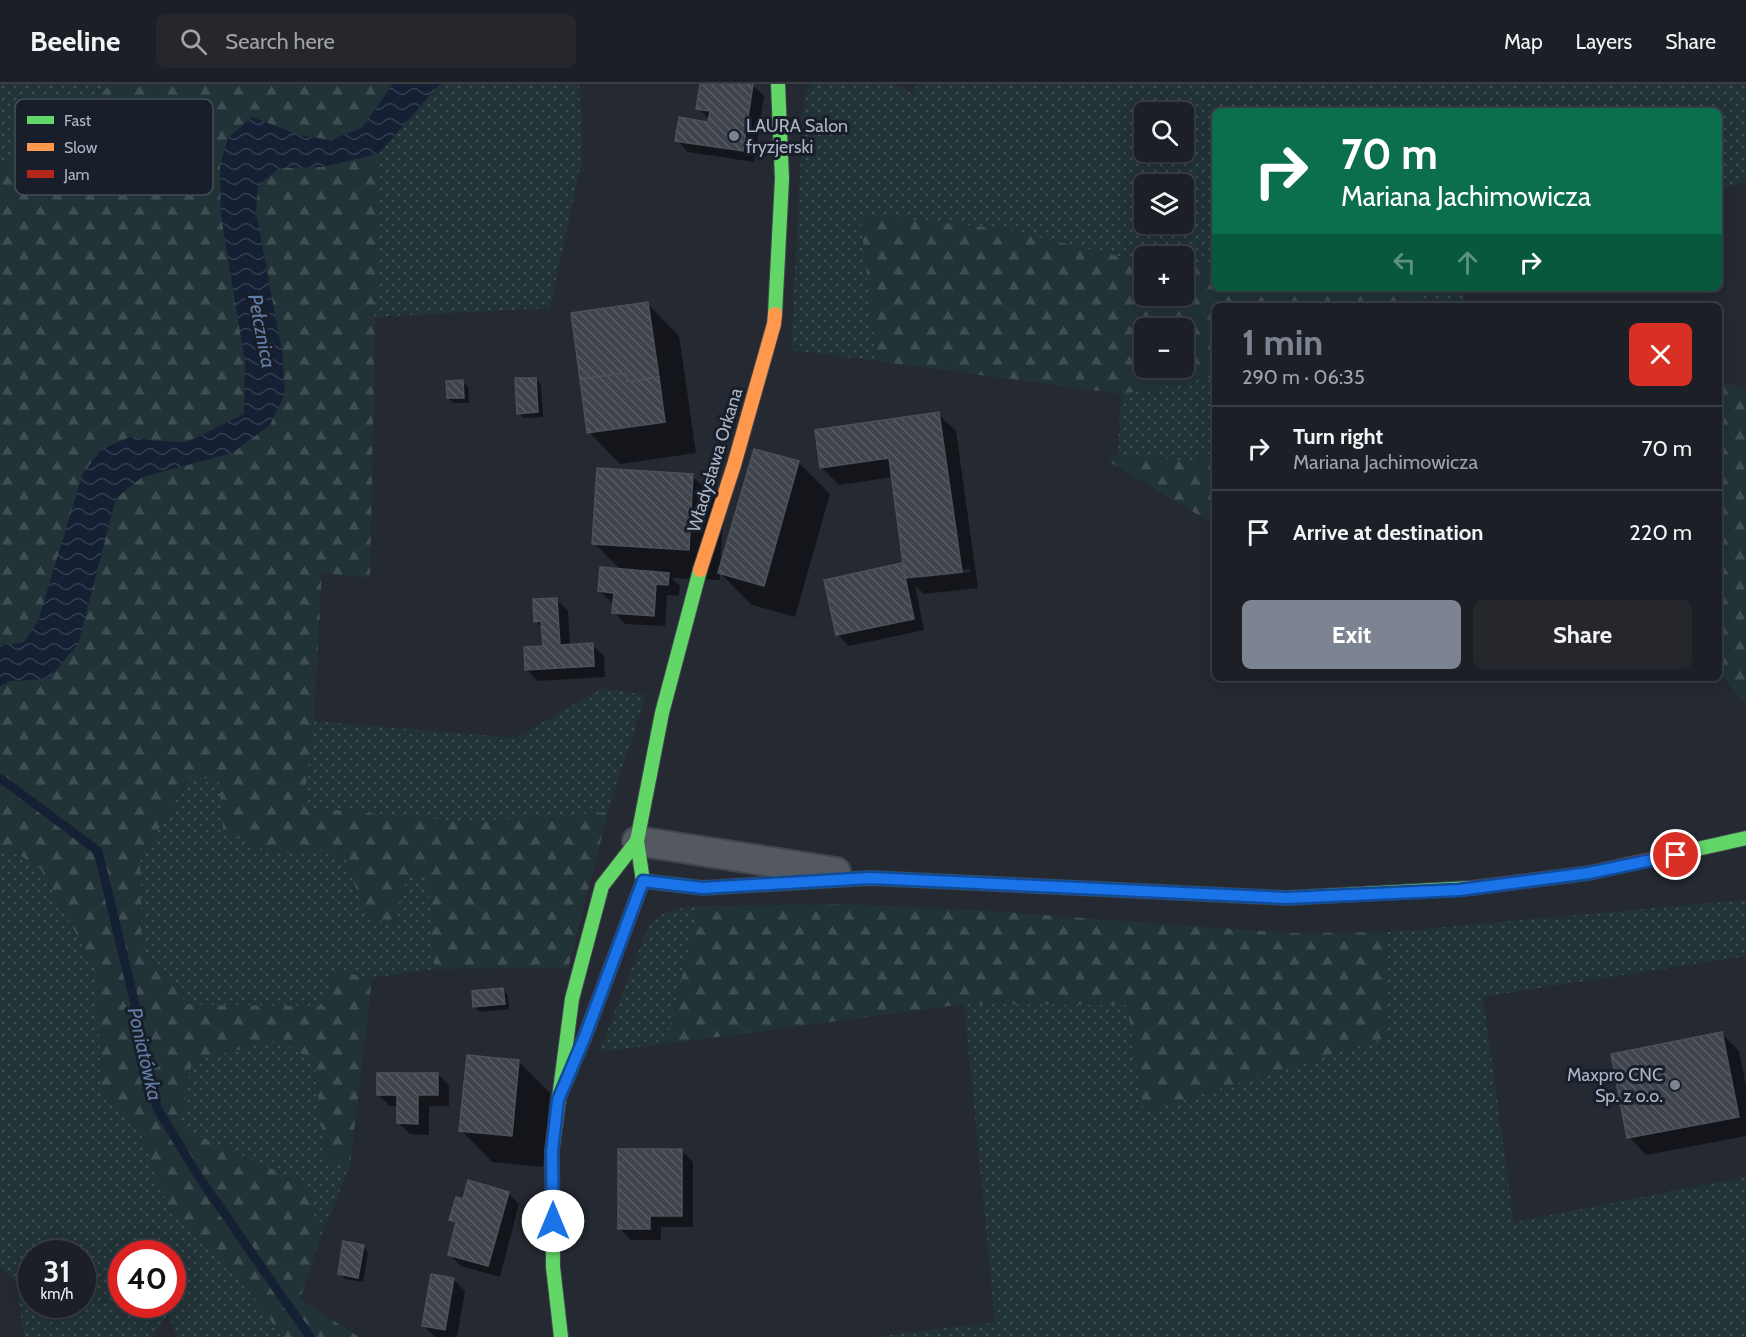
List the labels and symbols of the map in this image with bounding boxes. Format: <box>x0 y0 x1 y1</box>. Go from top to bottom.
legend <box>15 99 213 195</box>
text: Fast <box>64 111 92 130</box>
place label: LAURA Salon fryzjerski <box>746 115 848 158</box>
marker: LAURA Salon fryzjerski <box>727 129 741 143</box>
text: Slow <box>64 138 98 157</box>
text: Jam <box>63 165 90 184</box>
water label: Pełcznica <box>243 292 281 370</box>
street label: Władysława Orkana <box>683 385 747 535</box>
pin <box>1650 829 1701 880</box>
water label: Poniatówka <box>123 1005 167 1103</box>
place label: Maxpro CNC Sp. z o.o. <box>1567 1064 1663 1107</box>
marker: Maxpro CNC Sp. z o.o. <box>1668 1078 1682 1092</box>
position arrow <box>521 1189 585 1253</box>
speed limit sign: 40 <box>108 1240 186 1318</box>

